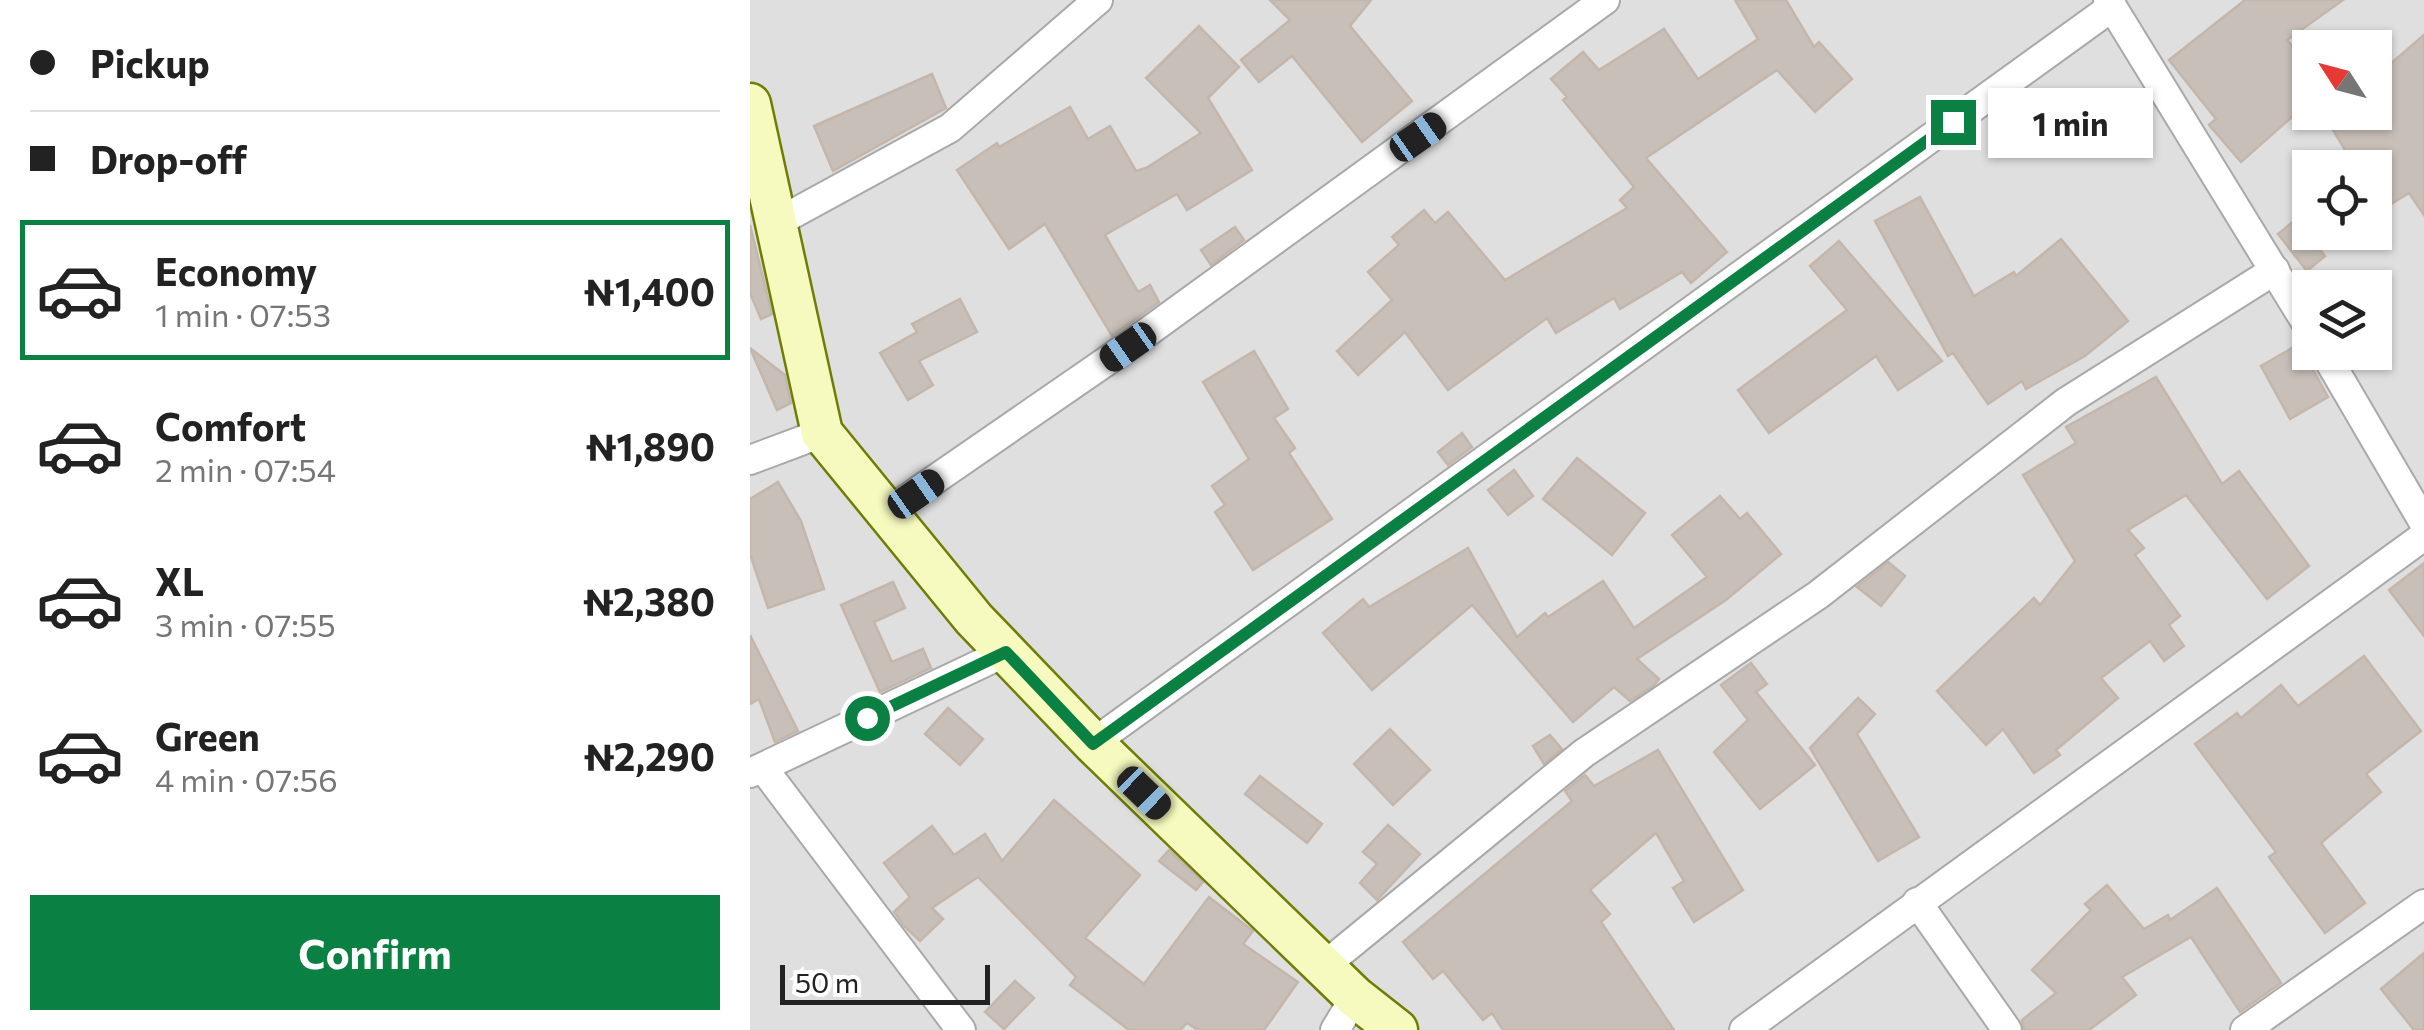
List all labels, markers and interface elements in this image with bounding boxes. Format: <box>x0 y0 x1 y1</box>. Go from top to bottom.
north arrow <box>2292 30 2392 130</box>
map controls <box>2292 30 2392 370</box>
text: Pickup <box>90 39 210 86</box>
callout: 1 min <box>1988 87 2153 157</box>
route end <box>1931 100 1976 145</box>
text: 1 min <box>2033 103 2108 143</box>
car <box>1385 108 1451 166</box>
text: Drop-off <box>90 135 247 182</box>
button: locate <box>2292 150 2392 250</box>
icon: car <box>35 245 125 335</box>
text: Economy <box>155 247 317 294</box>
text: ₦1,400 <box>583 267 715 314</box>
button: layers <box>2292 270 2392 370</box>
text: 1 min · 07:53 <box>155 294 331 334</box>
car <box>1095 318 1161 376</box>
icon: car <box>35 400 125 490</box>
text: Comfort <box>155 402 306 449</box>
text: ₦1,890 <box>585 422 715 469</box>
text: 2 min · 07:54 <box>155 449 336 489</box>
car <box>883 465 949 523</box>
icon: car <box>35 555 125 645</box>
text: XL <box>155 557 204 604</box>
text: ₦2,380 <box>582 577 715 624</box>
text: 3 min · 07:55 <box>155 604 336 644</box>
route start <box>845 696 890 741</box>
icon: car <box>35 710 125 800</box>
text: Green <box>155 712 260 759</box>
text: ₦2,290 <box>583 732 715 779</box>
text: 4 min · 07:56 <box>155 759 338 799</box>
car <box>1112 761 1176 825</box>
button: Confirm <box>30 895 720 1010</box>
scale bar <box>780 960 990 1004</box>
text: 50 m <box>795 965 859 999</box>

